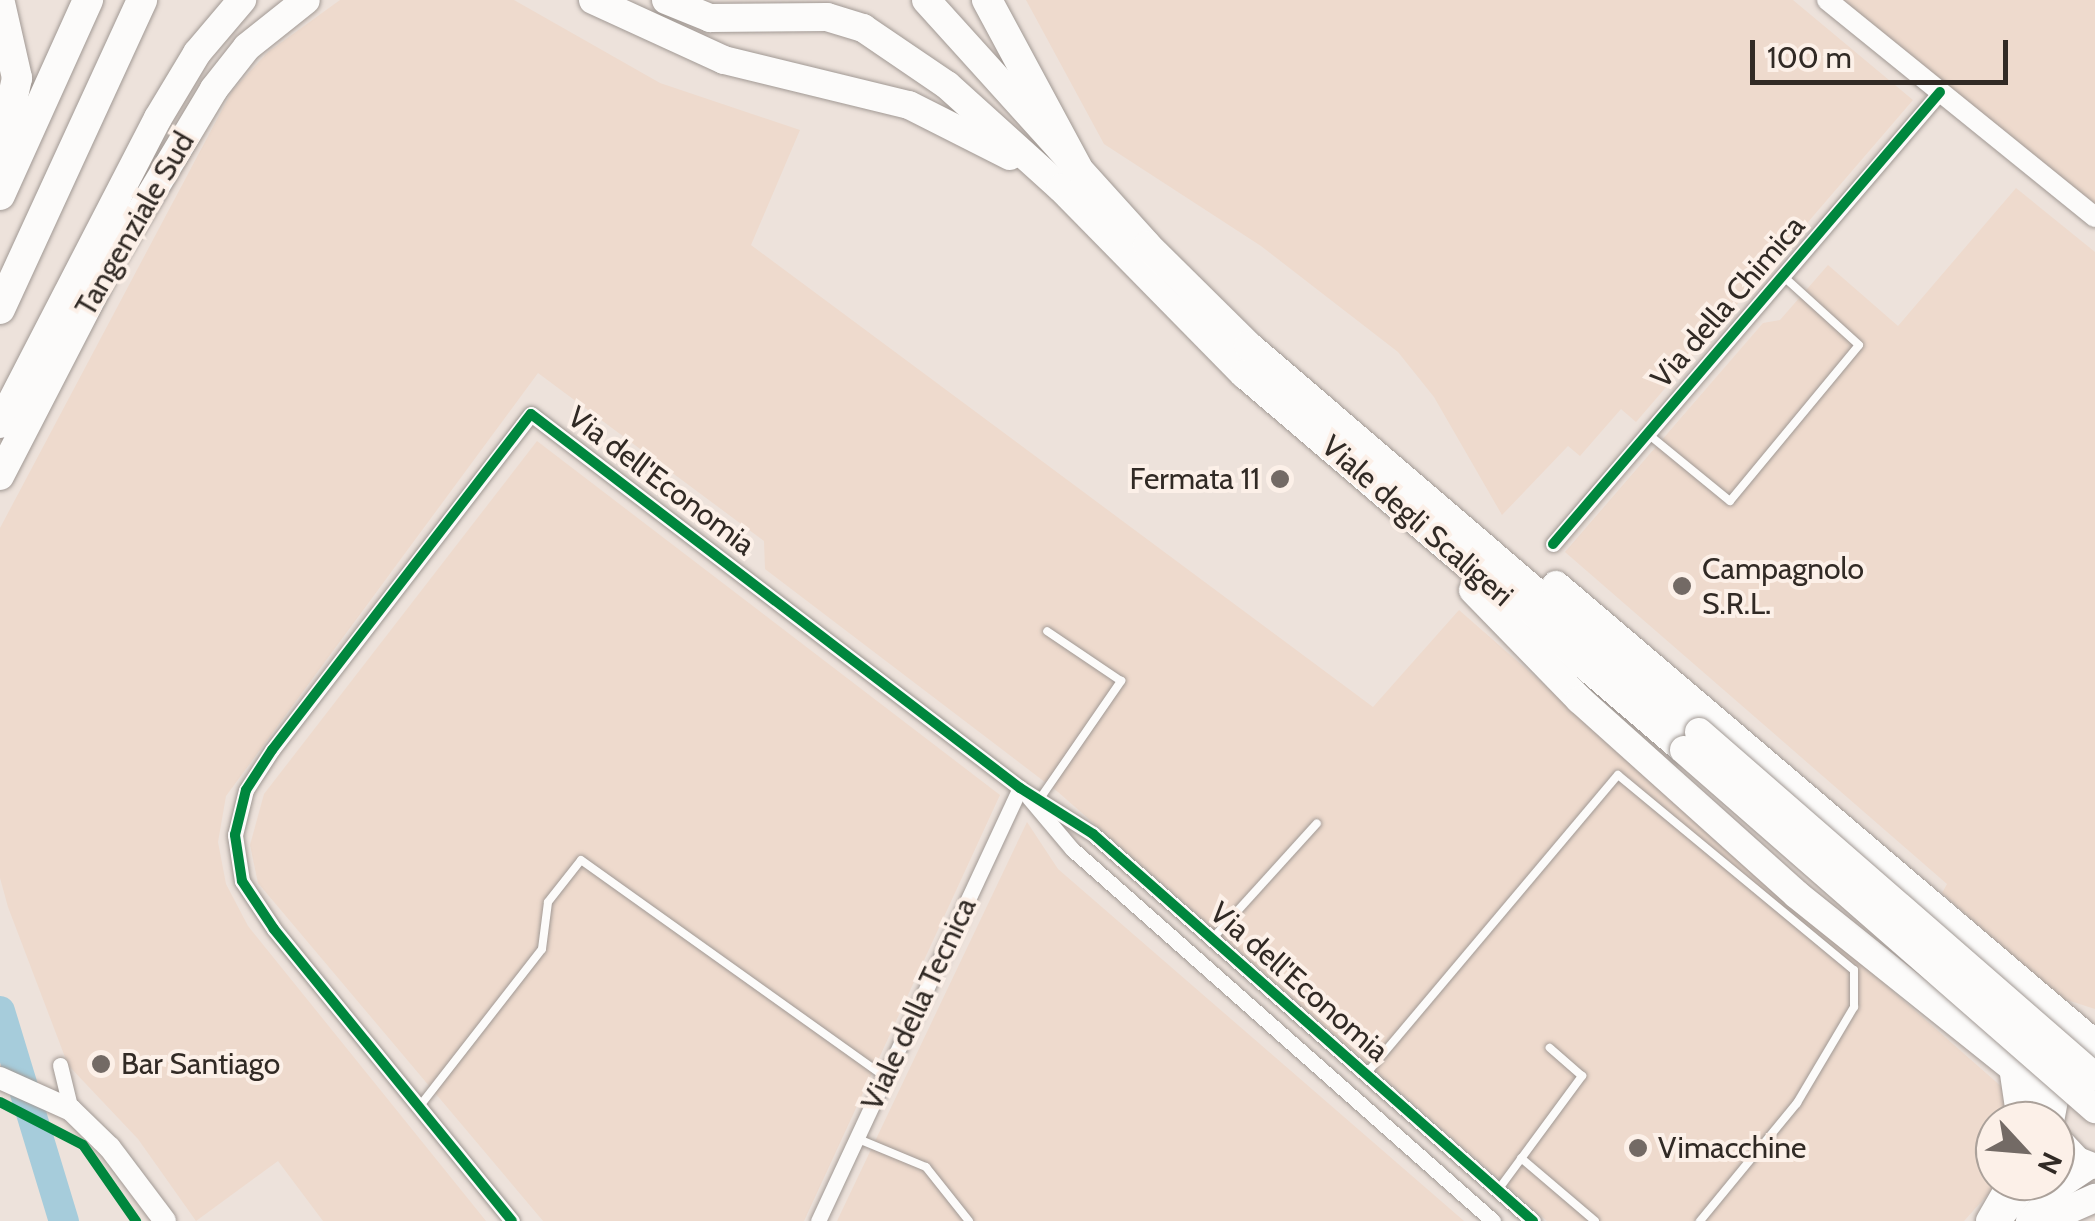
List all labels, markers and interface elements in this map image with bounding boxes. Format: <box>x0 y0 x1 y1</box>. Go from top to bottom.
scale bar <box>1755 20 2012 82</box>
text: 100 m <box>1767 39 1852 76</box>
street label: Tangenziale Sud <box>68 126 202 322</box>
street label: Via della Chimica <box>1643 209 1813 395</box>
street label: Via dell'Economia <box>560 399 762 563</box>
street label: Viale degli Scaligeri <box>1314 428 1520 614</box>
place label: Fermata 11 <box>1130 461 1260 497</box>
marker: Fermata 11 <box>1269 468 1291 490</box>
place label: Campagnolo S.R.L. <box>1702 551 1864 622</box>
marker: Campagnolo S.R.L. <box>1671 575 1693 597</box>
street label: Viale della Tecnica <box>854 892 984 1116</box>
street label: Via dell'Economia <box>1202 895 1396 1069</box>
place label: Bar Santiago <box>121 1046 280 1082</box>
marker: Bar Santiago <box>90 1053 112 1075</box>
north arrow <box>1975 1101 2075 1201</box>
place label: Vimacchine <box>1658 1130 1806 1166</box>
marker: Vimacchine <box>1627 1137 1649 1159</box>
text: N <box>2031 1147 2070 1180</box>

